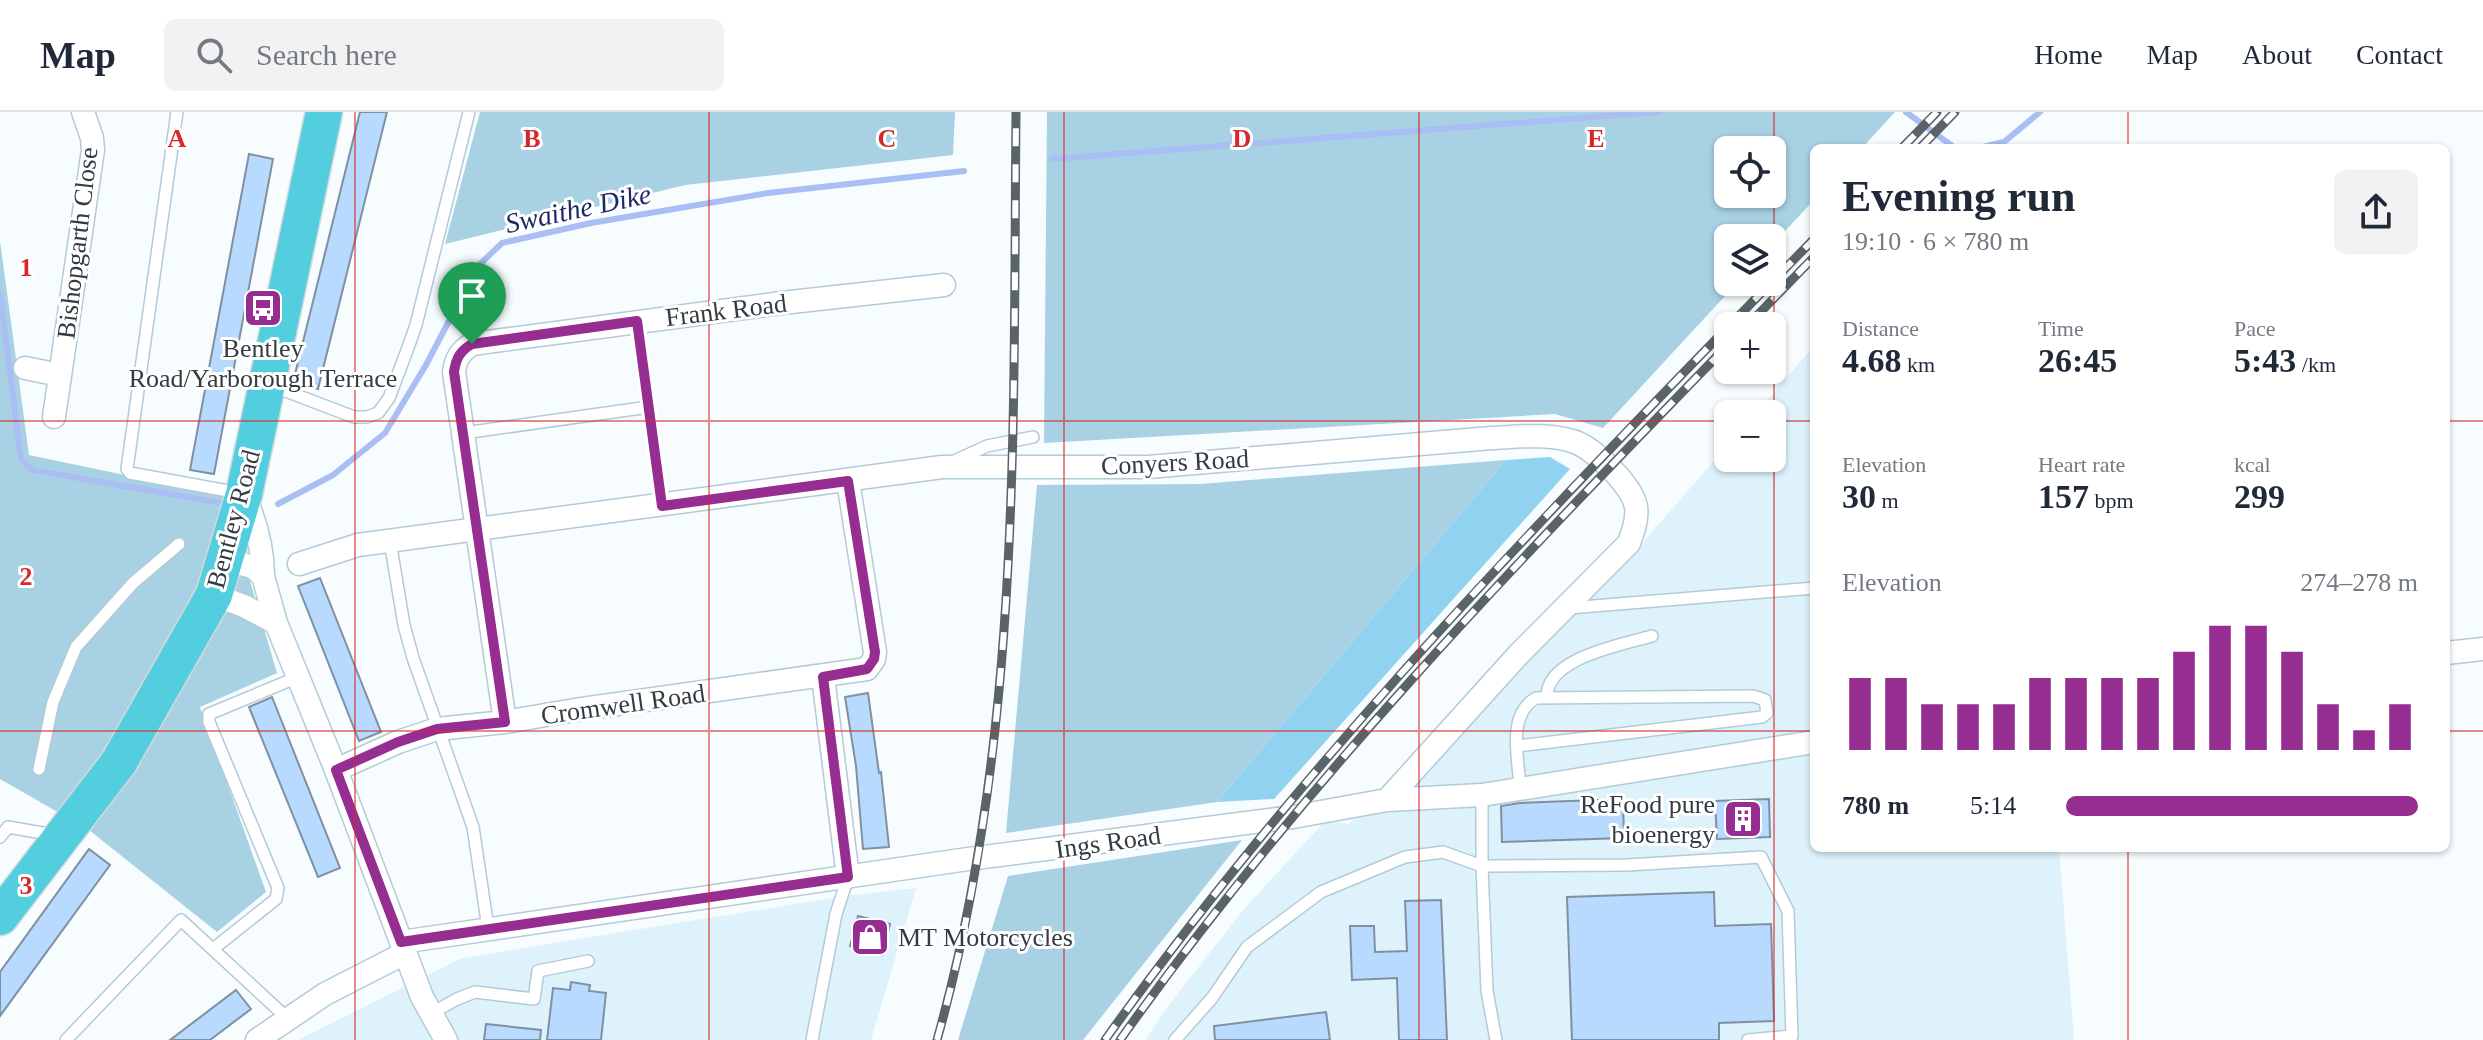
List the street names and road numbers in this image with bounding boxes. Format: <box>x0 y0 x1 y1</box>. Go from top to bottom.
street label: Bishopgarth Close <box>51 146 104 341</box>
street label: Frank Road <box>664 289 788 332</box>
street label: Conyers Road <box>1100 444 1250 481</box>
street label: Bentley Road <box>201 447 266 592</box>
street label: Cromwell Road <box>539 679 707 730</box>
street label: Ings Road <box>1053 821 1163 864</box>

